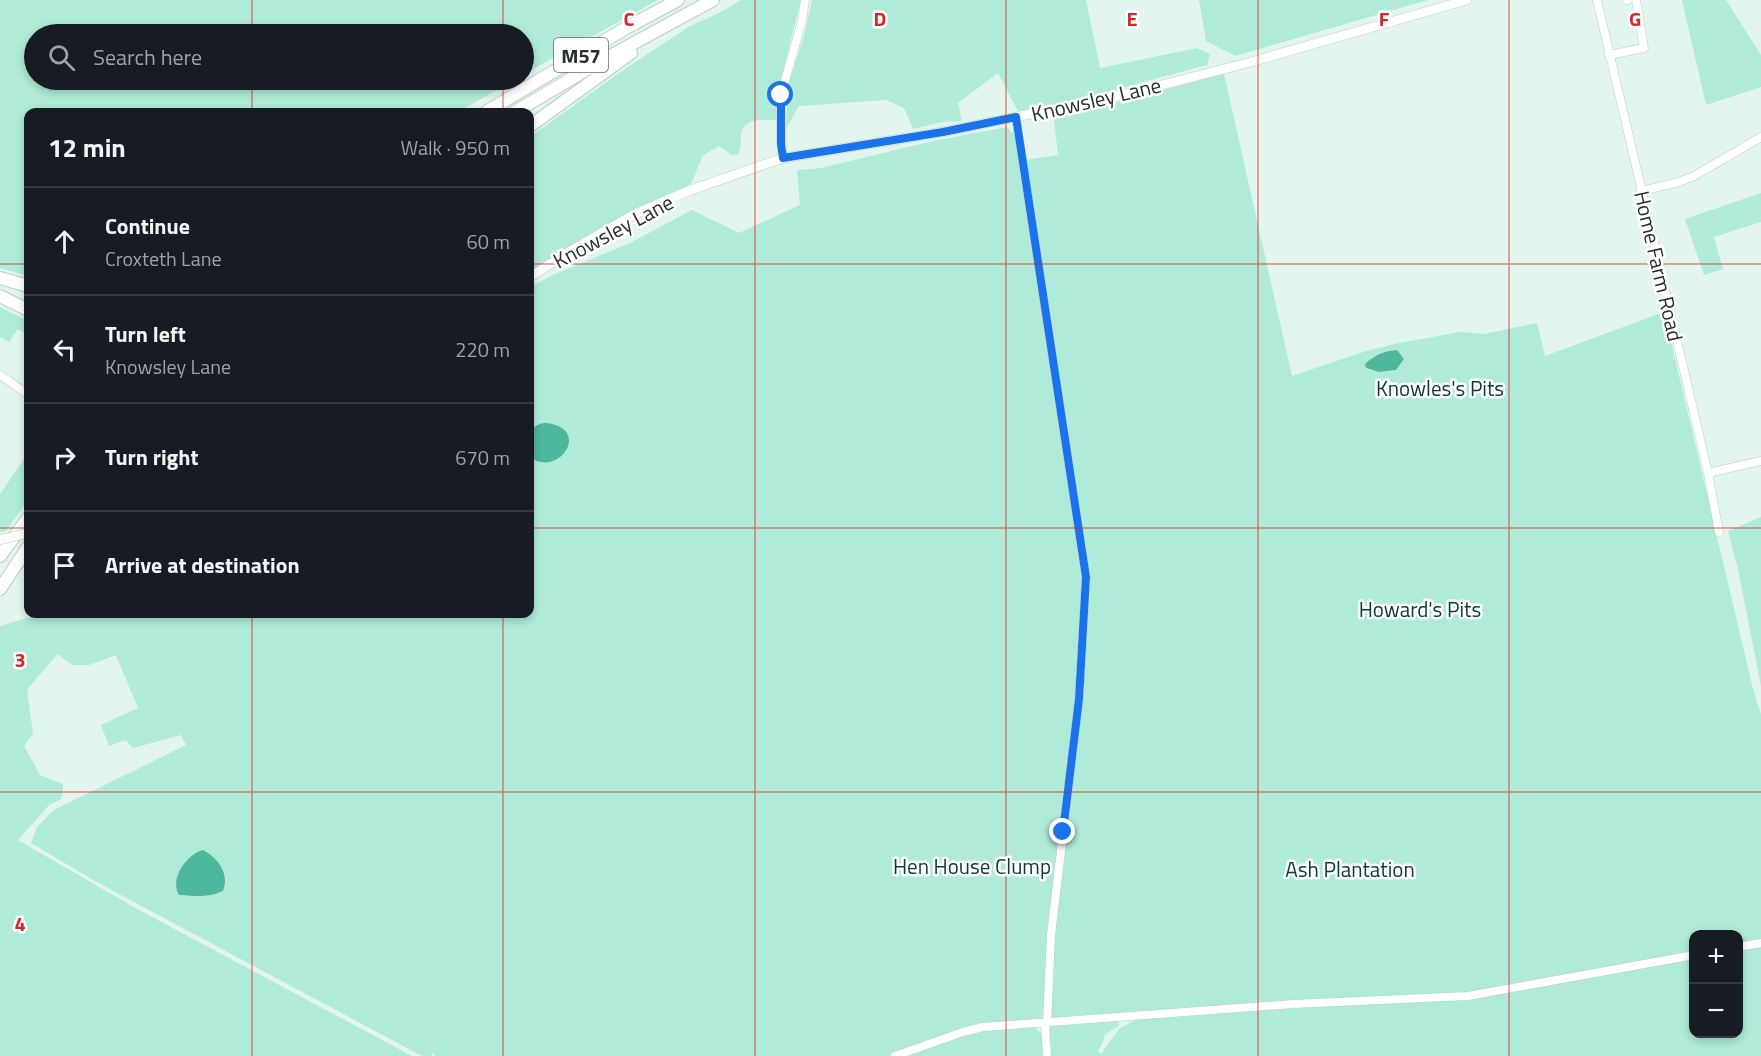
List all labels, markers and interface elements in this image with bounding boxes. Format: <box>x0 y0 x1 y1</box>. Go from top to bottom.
text: C <box>624 3 635 34</box>
text: D <box>874 3 886 34</box>
text: E <box>1126 3 1138 34</box>
text: F <box>1379 3 1390 34</box>
text: G <box>1629 3 1641 34</box>
search box <box>24 24 534 90</box>
road number: M57 <box>554 38 608 72</box>
text: Search here <box>93 40 202 74</box>
icon: search <box>45 41 78 74</box>
street label: Knowsley Lane <box>1028 69 1164 129</box>
route start <box>767 81 793 107</box>
text: 12 min <box>48 128 126 167</box>
text: Walk · 950 m <box>401 132 510 163</box>
street label: Knowsley Lane <box>547 186 679 276</box>
street label: Home Farm Road <box>1626 188 1692 344</box>
text: Continue <box>105 209 190 243</box>
icon: ahead <box>48 225 81 258</box>
text: 60 m <box>466 226 510 257</box>
text: Croxteth Lane <box>105 243 222 274</box>
text: Turn left <box>105 317 186 351</box>
icon: left <box>48 333 81 366</box>
text: 220 m <box>455 334 510 365</box>
text: Knowsley Lane <box>105 351 231 382</box>
park label: Knowles's Pits <box>1376 372 1504 404</box>
text: Turn right <box>105 440 199 474</box>
icon: right <box>48 441 81 474</box>
text: 670 m <box>455 442 510 473</box>
text: Arrive at destination <box>105 548 300 582</box>
icon: arrive <box>48 549 81 582</box>
park label: Howard's Pits <box>1359 593 1481 625</box>
text: 3 <box>14 644 26 675</box>
route end <box>1049 818 1075 844</box>
park label: Hen House Clump <box>893 850 1051 882</box>
park label: Ash Plantation <box>1285 853 1415 885</box>
text: 4 <box>14 908 26 939</box>
map controls <box>1689 930 1743 1038</box>
button: + <box>1689 930 1743 984</box>
button: − <box>1689 984 1743 1038</box>

